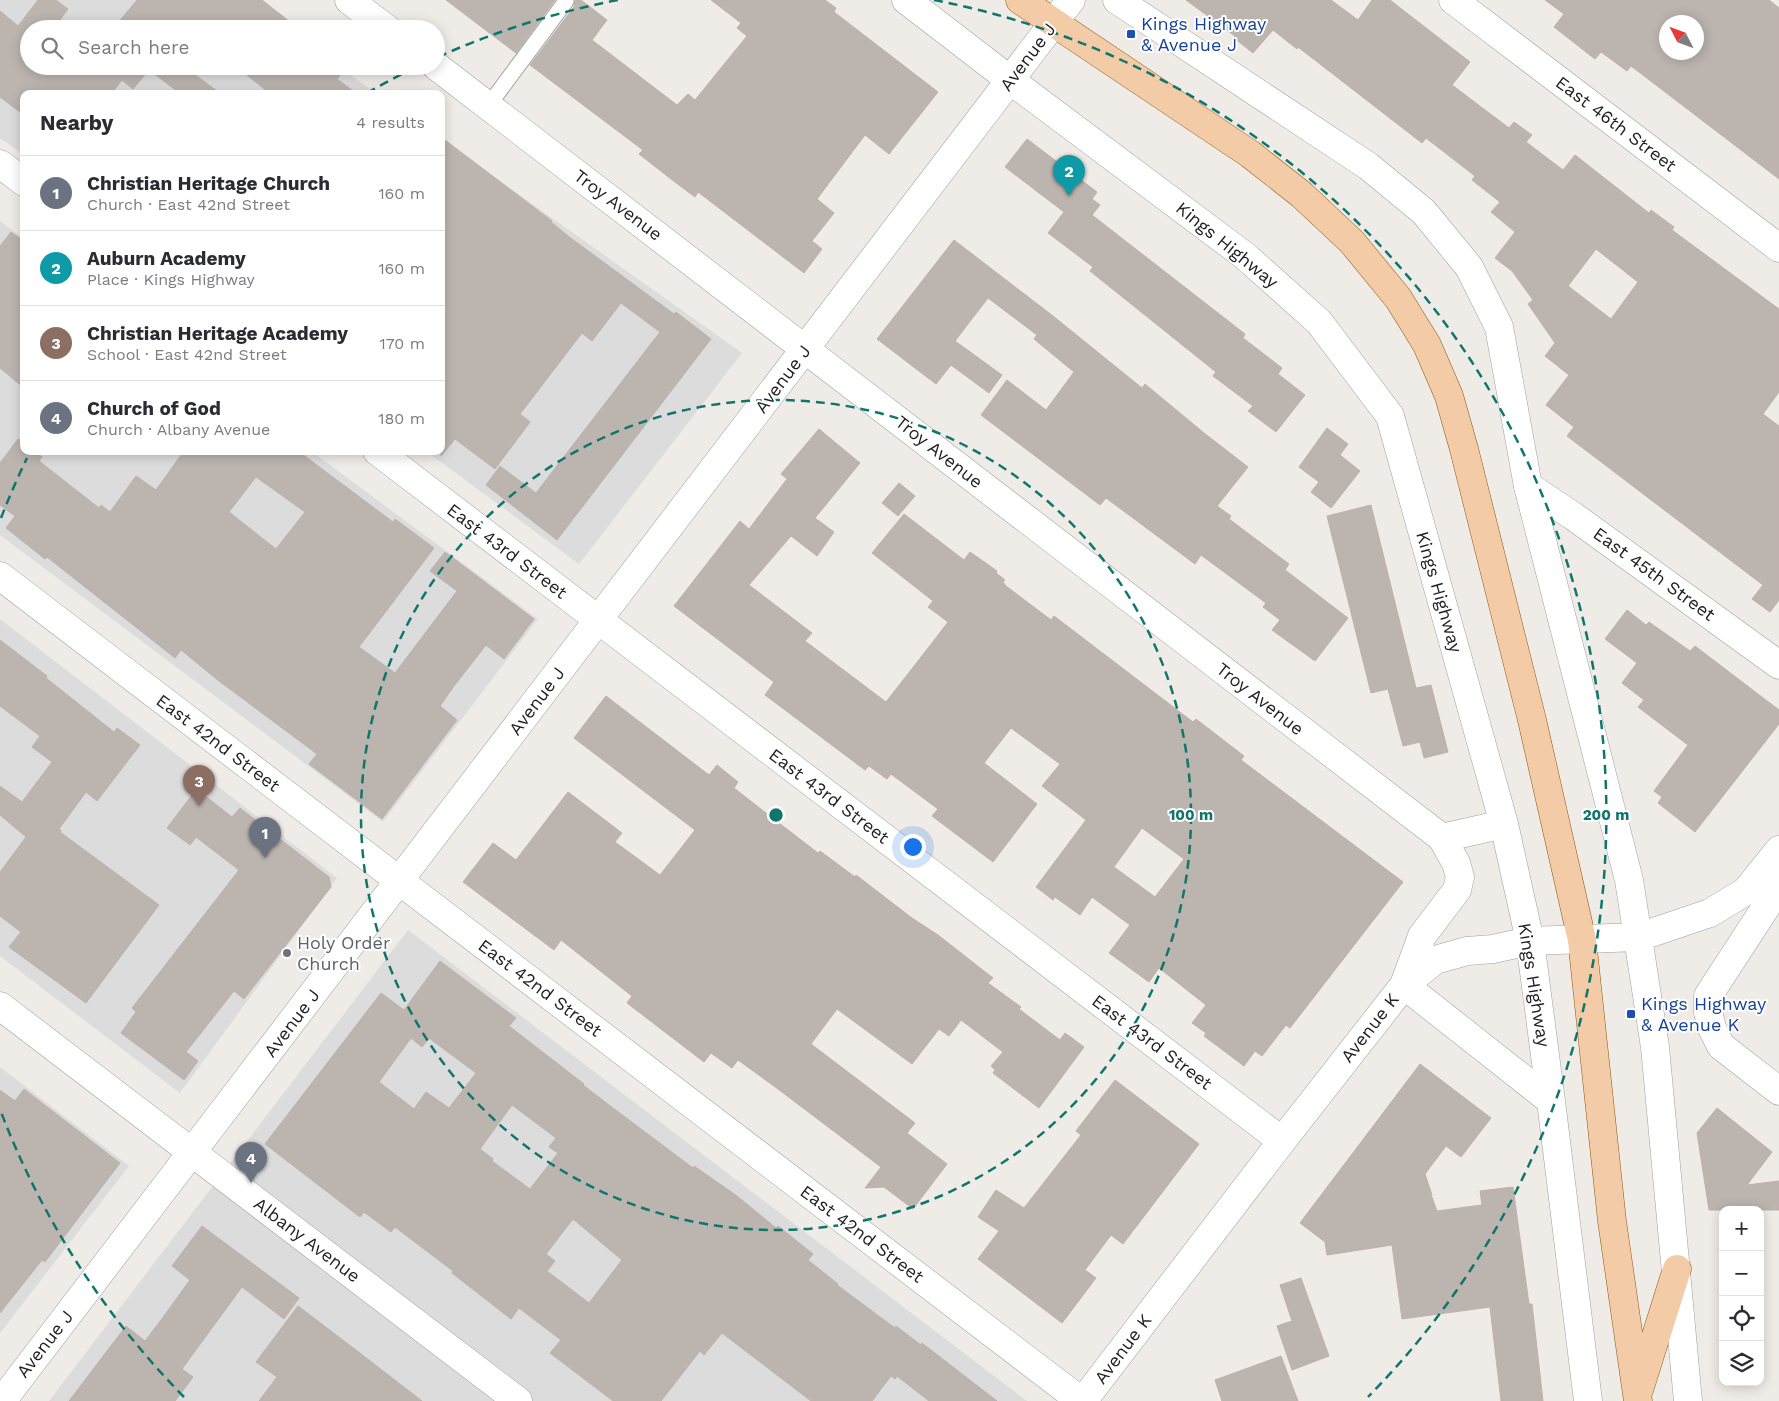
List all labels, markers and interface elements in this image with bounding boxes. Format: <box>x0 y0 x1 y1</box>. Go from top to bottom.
place label: Kings Highway & Avenue J <box>1141 13 1267 55</box>
north arrow <box>1659 15 1704 60</box>
street label: Avenue J <box>995 19 1060 95</box>
search box <box>20 20 445 75</box>
marker: Kings Highway & Avenue J <box>1125 28 1137 40</box>
icon: search <box>38 34 66 62</box>
text: Search here <box>78 36 189 59</box>
street label: East 46th Street <box>1552 71 1681 176</box>
text: Nearby <box>40 110 113 135</box>
text: 4 results <box>356 113 425 132</box>
pin: 2 <box>1053 155 1085 196</box>
street label: Troy Avenue <box>570 165 667 245</box>
text: Christian Heritage Church <box>87 172 330 195</box>
text: 1 <box>53 184 59 203</box>
text: 160 m <box>378 184 425 203</box>
text: Church · East 42nd Street <box>87 195 290 214</box>
street label: Kings Highway <box>1172 197 1283 293</box>
text: Auburn Academy <box>87 247 246 270</box>
text: 2 <box>51 259 61 278</box>
text: 160 m <box>378 259 425 278</box>
text: Place · Kings Highway <box>87 270 255 289</box>
text: Christian Heritage Academy <box>87 322 348 345</box>
text: 3 <box>51 334 61 353</box>
text: 170 m <box>379 334 425 353</box>
street label: Avenue J <box>750 341 815 417</box>
text: School · East 42nd Street <box>87 345 287 364</box>
text: Church of God <box>87 397 221 420</box>
text: 4 <box>51 409 61 428</box>
text: 180 m <box>378 409 425 428</box>
street label: Troy Avenue <box>891 411 987 492</box>
text: Church · Albany Avenue <box>87 420 270 439</box>
street label: East 43rd Street <box>443 499 572 603</box>
street label: East 45th Street <box>1589 522 1720 625</box>
street label: Kings Highway <box>1412 529 1467 656</box>
street label: Troy Avenue <box>1212 658 1308 739</box>
street label: Avenue J <box>504 663 569 739</box>
street label: East 42nd Street <box>152 689 285 796</box>
street label: East 43rd Street <box>765 744 894 848</box>
pin: 3 <box>183 765 215 806</box>
centre of rings <box>767 806 785 824</box>
text: 100 m <box>1169 806 1213 824</box>
text: 200 m <box>1583 806 1629 824</box>
pin: 1 <box>249 817 281 858</box>
your location <box>900 834 926 860</box>
street label: Kings Highway <box>1514 921 1555 1049</box>
place label: Holy Order Church <box>297 932 390 974</box>
street label: East 42nd Street <box>474 934 607 1041</box>
marker: Holy Order Church <box>281 947 293 959</box>
street label: Avenue J <box>259 985 324 1061</box>
street label: Avenue K <box>1336 989 1403 1066</box>
street label: East 43rd Street <box>1088 990 1217 1094</box>
place label: Kings Highway & Avenue K <box>1641 993 1767 1035</box>
marker: Kings Highway & Avenue K <box>1625 1008 1637 1020</box>
pin: 4 <box>235 1142 267 1183</box>
street label: East 42nd Street <box>796 1180 929 1287</box>
street label: Albany Avenue <box>250 1193 365 1286</box>
map controls <box>1719 1206 1764 1386</box>
button: + <box>1719 1206 1764 1251</box>
button: − <box>1719 1251 1764 1296</box>
button: locate <box>1719 1296 1764 1341</box>
street label: Avenue J <box>12 1306 77 1382</box>
street label: Avenue K <box>1090 1310 1156 1388</box>
button: layers <box>1719 1341 1764 1386</box>

